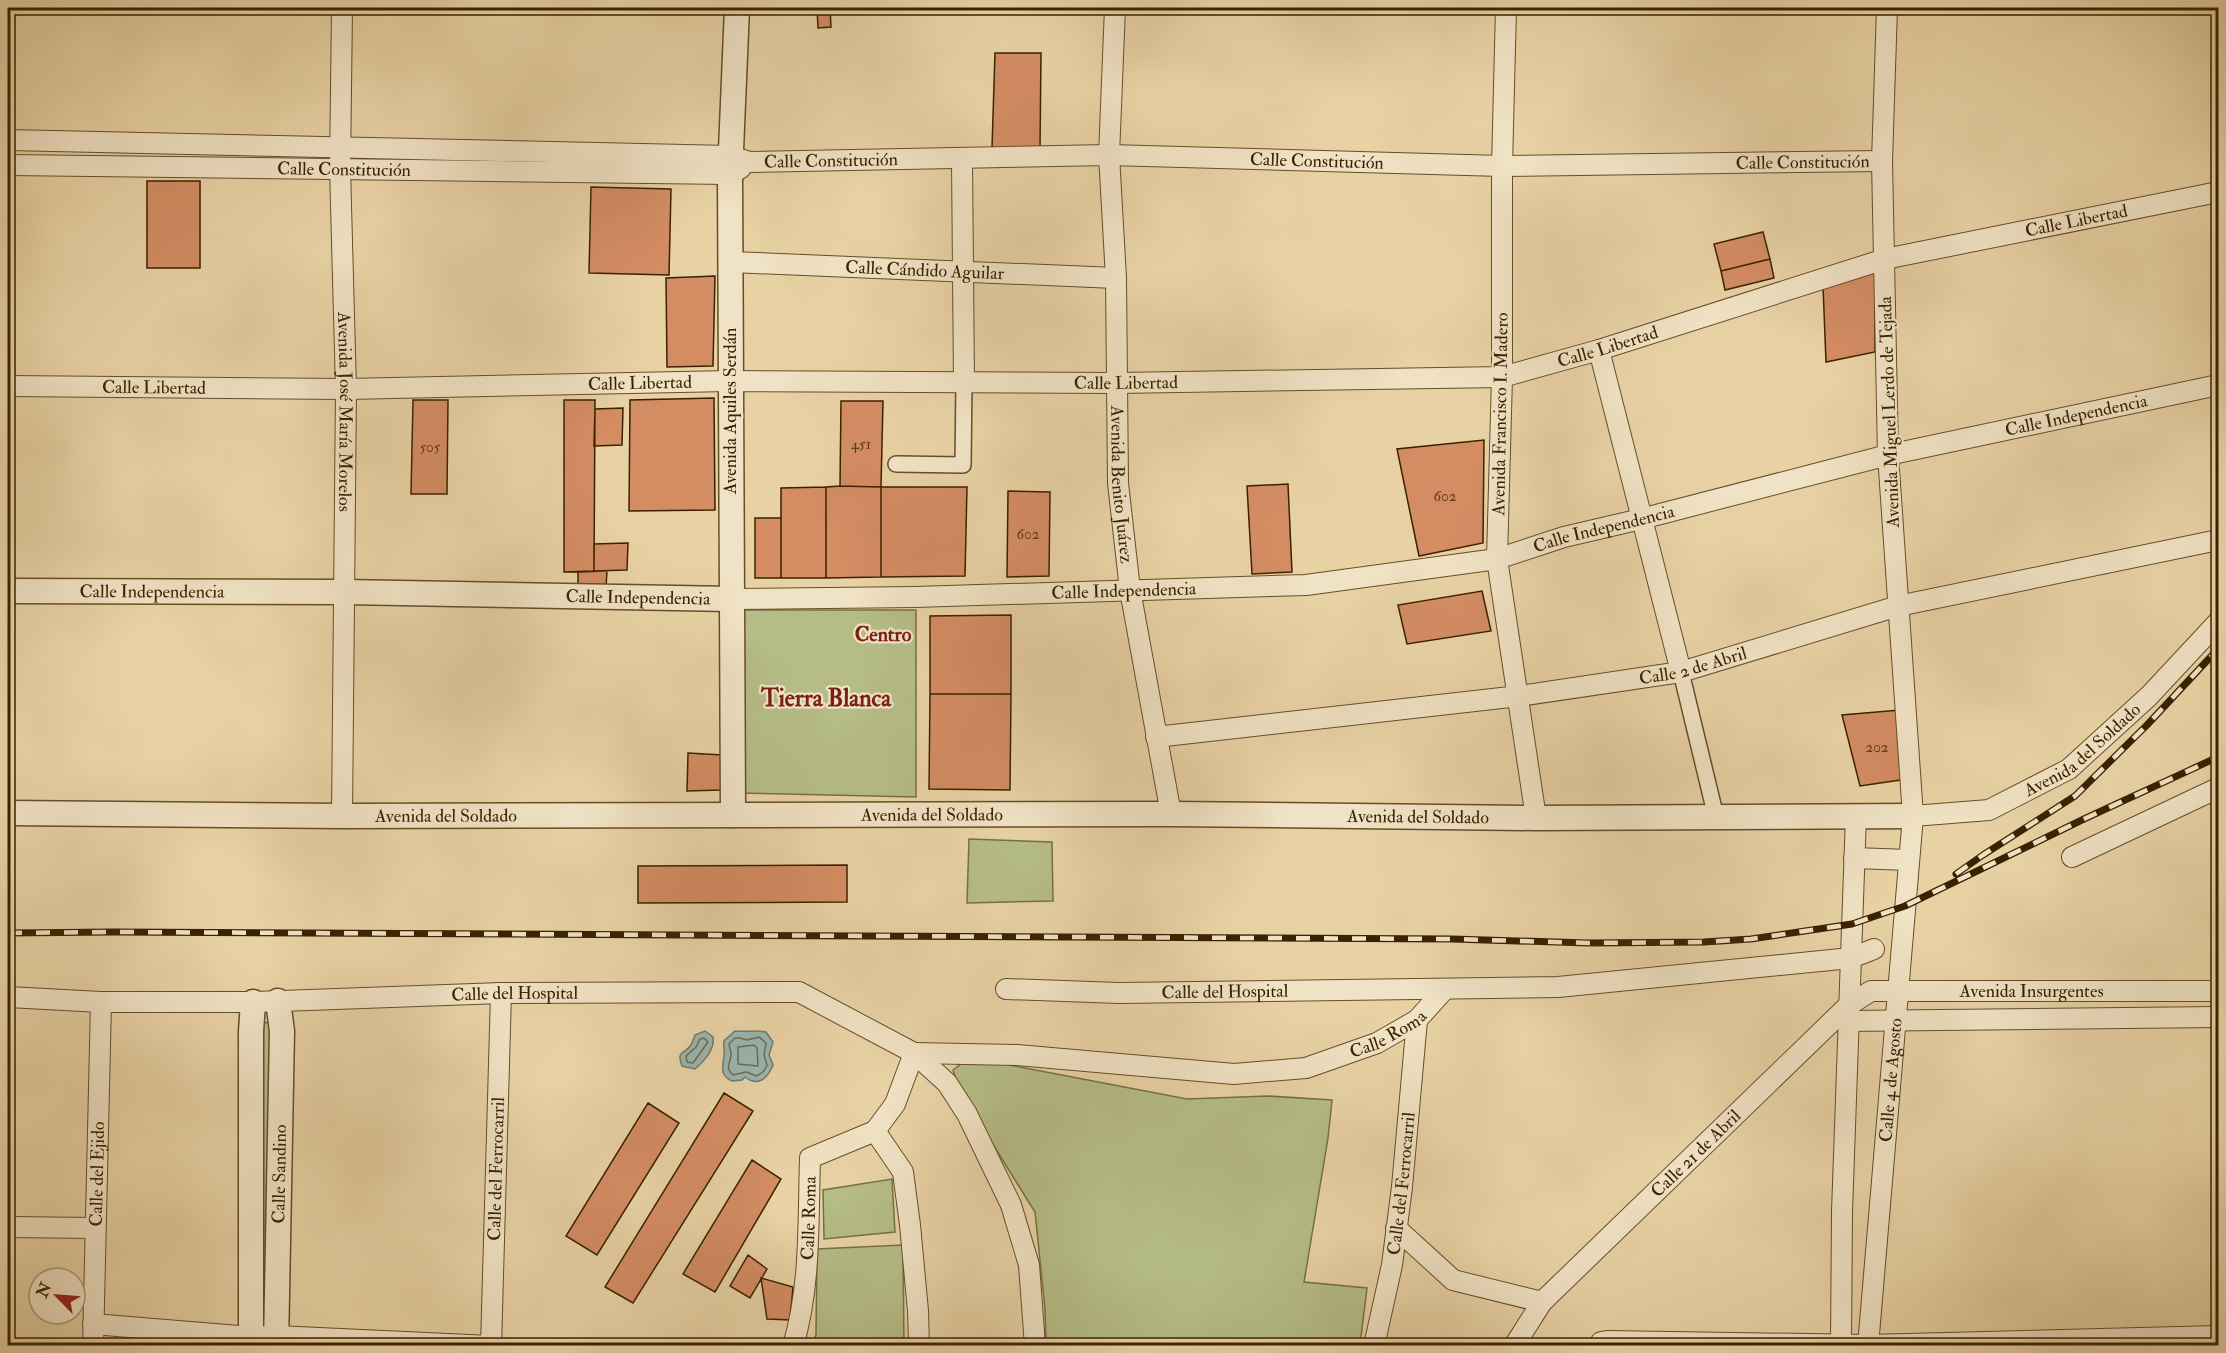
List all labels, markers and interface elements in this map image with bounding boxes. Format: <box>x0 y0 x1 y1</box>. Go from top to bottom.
street label: Calle Constitución <box>764 148 898 174</box>
street label: Calle Constitución <box>1249 148 1384 175</box>
street label: Calle Constitución <box>1736 150 1870 175</box>
street label: Calle Constitución <box>277 157 411 182</box>
street label: Calle Libertad <box>2023 199 2130 243</box>
street label: Calle Cándido Aguilar <box>845 256 1005 285</box>
street label: Avenida Miguel Lerdo de Tejada <box>1874 295 1905 529</box>
street label: Avenida José María Morelos <box>332 311 357 512</box>
street label: Avenida Francisco I. Madero <box>1487 312 1514 517</box>
street label: Calle Libertad <box>1555 321 1661 373</box>
street label: Avenida Aquiles Serdán <box>719 328 742 495</box>
street label: Calle Libertad <box>588 371 692 396</box>
street label: Calle Libertad <box>1074 371 1178 395</box>
street label: Calle Libertad <box>102 376 206 400</box>
street label: Calle Independencia <box>2003 389 2150 442</box>
street label: Avenida Benito Juárez <box>1105 404 1138 565</box>
house number: 451 <box>851 435 871 454</box>
house number: 505 <box>420 438 441 457</box>
house number: 602 <box>1434 487 1457 506</box>
street label: Calle Independencia <box>1530 500 1677 558</box>
house number: 602 <box>1017 525 1040 544</box>
street label: Calle Independencia <box>1051 577 1197 605</box>
street label: Calle Independencia <box>79 580 225 604</box>
street label: Calle Independencia <box>565 585 711 611</box>
district label: Centro <box>855 622 912 647</box>
street label: Calle 2 de Abril <box>1638 642 1750 690</box>
district label: Tierra Blanca <box>760 683 892 714</box>
street label: Avenida del Soldado <box>2019 698 2146 803</box>
house number: 202 <box>1866 738 1889 757</box>
street label: Avenida del Soldado <box>860 803 1003 827</box>
street label: Avenida del Soldado <box>374 805 517 828</box>
street label: Avenida del Soldado <box>1346 805 1489 829</box>
street label: Calle del Hospital <box>1161 980 1289 1004</box>
street label: Avenida Insurgentes <box>1959 980 2104 1003</box>
street label: Calle del Hospital <box>451 982 579 1007</box>
street label: Calle Roma <box>1347 1005 1433 1064</box>
street label: Calle 4 de Agosto <box>1874 1017 1908 1143</box>
street label: Calle del Ferrocarril <box>483 1096 510 1241</box>
street label: Calle 21 de Abril <box>1646 1104 1746 1203</box>
street label: Calle del Ferrocarril <box>1382 1111 1421 1256</box>
street label: Calle del Ejido <box>85 1121 110 1227</box>
street label: Calle Sandino <box>267 1124 292 1224</box>
street label: Calle Roma <box>796 1176 822 1261</box>
north arrow <box>27 1266 87 1326</box>
text: N <box>32 1279 57 1302</box>

